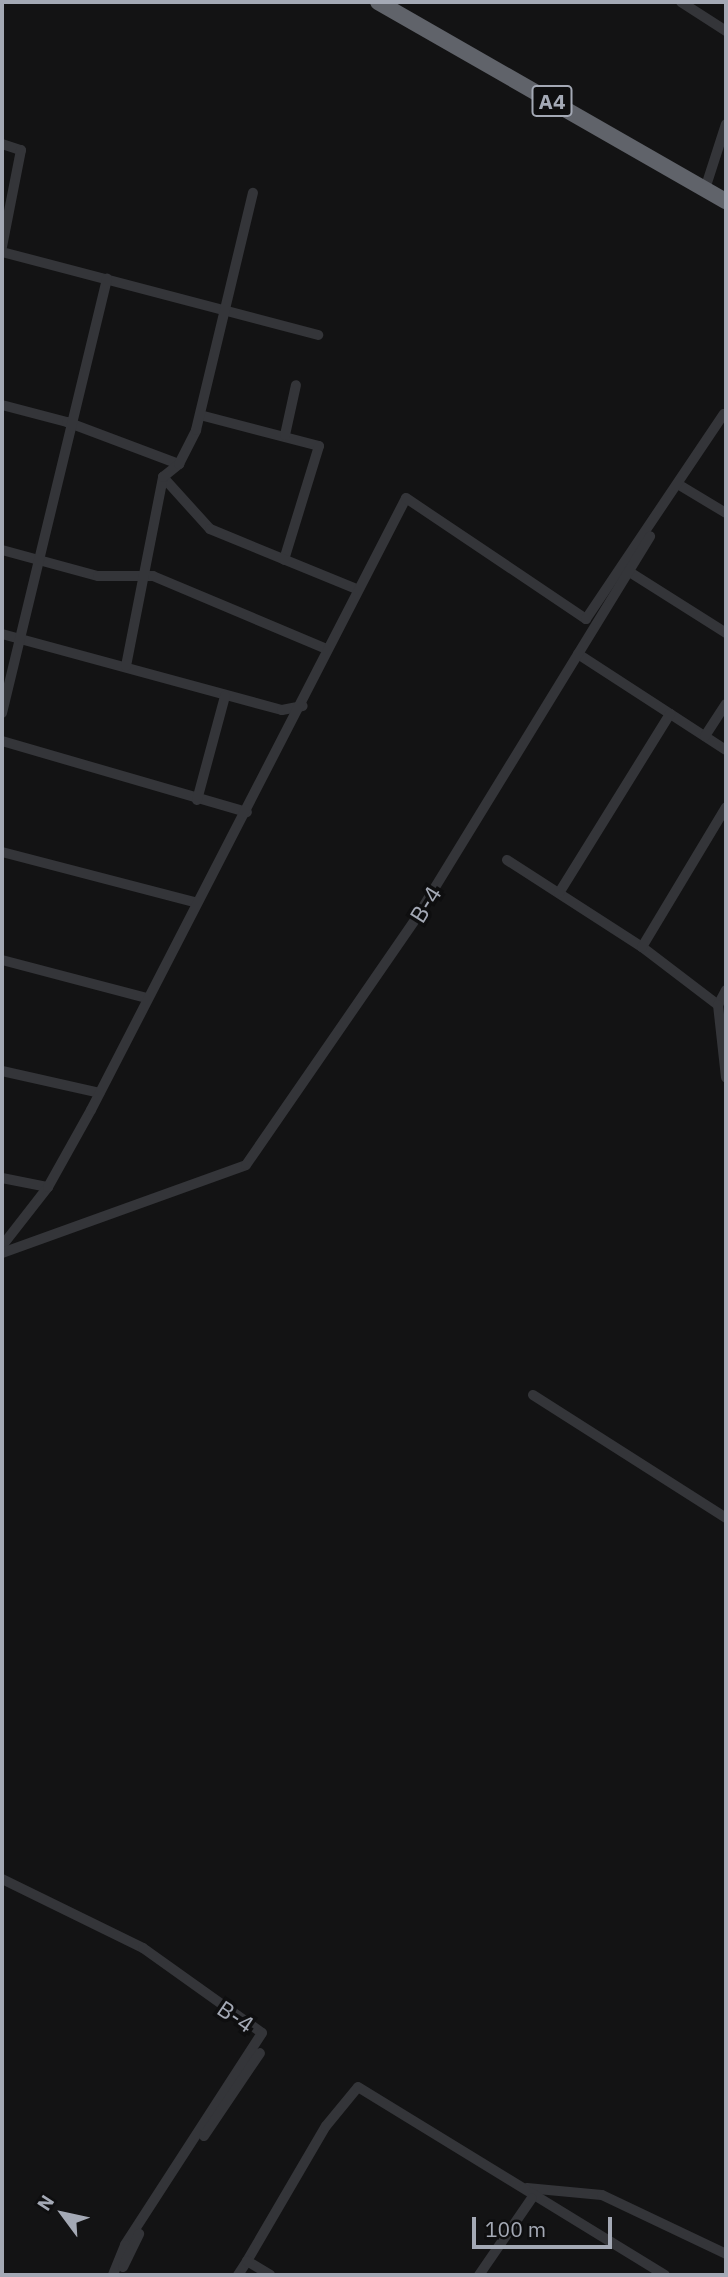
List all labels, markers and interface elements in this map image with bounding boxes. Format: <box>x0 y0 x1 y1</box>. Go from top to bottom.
road number: A4 <box>531 84 573 119</box>
street label: B-4 <box>403 881 447 927</box>
street label: B-4 <box>213 1994 259 2038</box>
north arrow <box>28 2179 98 2249</box>
text: N <box>32 2190 59 2215</box>
scale bar <box>476 2204 616 2248</box>
text: 100 m <box>485 2215 546 2243</box>

